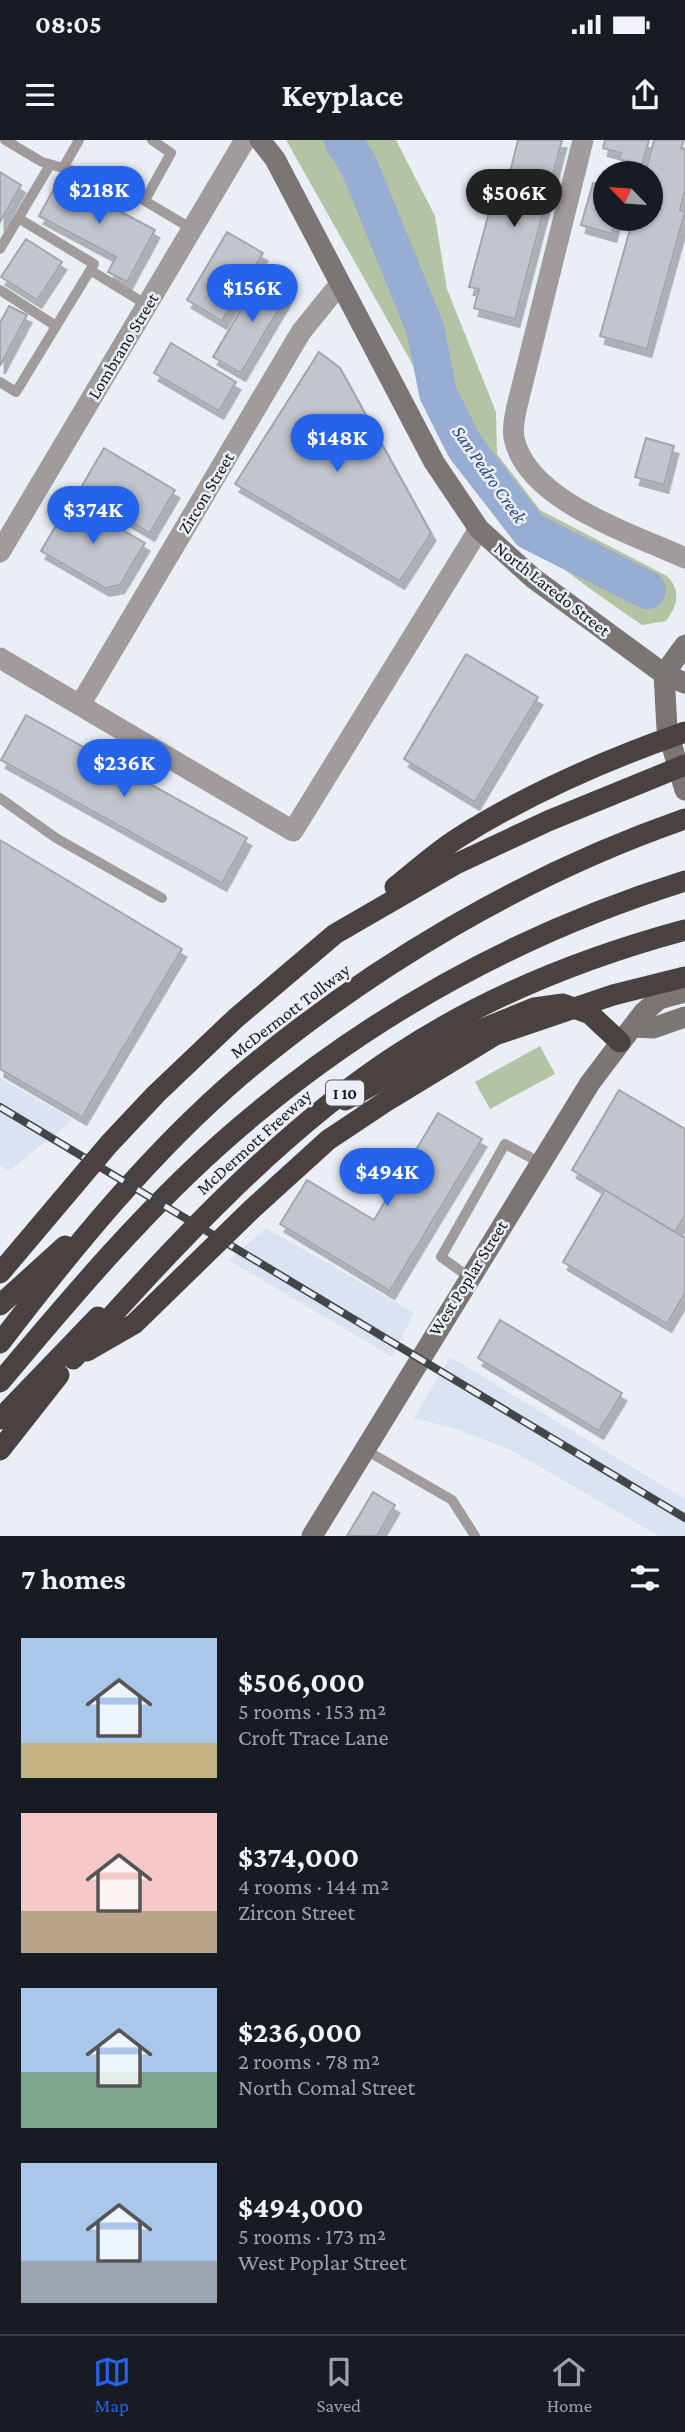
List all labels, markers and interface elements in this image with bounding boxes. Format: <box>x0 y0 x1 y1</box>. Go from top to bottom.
text: 08:05 <box>35 10 102 39</box>
icon: menu <box>21 76 59 114</box>
icon: share <box>626 76 664 114</box>
text: Keyplace <box>282 77 403 113</box>
north arrow <box>593 161 663 231</box>
map controls <box>593 161 663 231</box>
pin: $218K <box>50 167 148 226</box>
pin: $506K <box>465 169 563 229</box>
text: $218K <box>69 176 129 202</box>
text: $506K <box>482 179 546 205</box>
pin: $156K <box>203 264 301 324</box>
text: $156K <box>223 274 281 300</box>
street label: Lombrano Street <box>83 288 163 403</box>
pin: $148K <box>288 414 386 474</box>
water label: San Pedro Creek <box>448 421 531 528</box>
text: $148K <box>307 424 367 450</box>
street label: Zircon Street <box>174 448 239 537</box>
pin: $374K <box>44 486 142 546</box>
text: $374K <box>63 496 123 522</box>
street label: North Laredo Street <box>490 538 615 641</box>
pin: $236K <box>75 740 173 799</box>
text: $236K <box>93 749 155 775</box>
street label: McDermott Tollway <box>226 959 354 1062</box>
road number: I 10 <box>326 1080 364 1105</box>
street label: McDermott Freeway <box>192 1085 316 1199</box>
pin: $494K <box>338 1149 436 1208</box>
text: $494K <box>356 1158 419 1184</box>
street label: West Poplar Street <box>425 1216 512 1339</box>
icon: filters <box>626 1559 664 1597</box>
text: 7 homes <box>21 1562 126 1595</box>
text: $506,000 <box>238 1665 365 1698</box>
icon: home <box>77 1666 161 1750</box>
text: 5 rooms · 153 m² <box>238 1698 386 1724</box>
text: Croft Trace Lane <box>238 1724 389 1750</box>
text: $374,000 <box>238 1840 359 1873</box>
icon: home <box>77 1841 161 1925</box>
text: 4 rooms · 144 m² <box>238 1873 389 1899</box>
text: Zircon Street <box>238 1899 355 1925</box>
text: $236,000 <box>238 2015 362 2048</box>
icon: home <box>77 2016 161 2100</box>
text: 2 rooms · 78 m² <box>238 2048 380 2074</box>
text: North Comal Street <box>238 2074 415 2100</box>
text: $494,000 <box>238 2190 364 2223</box>
icon: home <box>77 2191 161 2275</box>
text: 5 rooms · 173 m² <box>238 2223 386 2249</box>
text: West Poplar Street <box>238 2249 407 2275</box>
tab: Map <box>93 2353 131 2416</box>
tab: Saved <box>316 2353 361 2416</box>
tab: Home <box>547 2353 592 2416</box>

